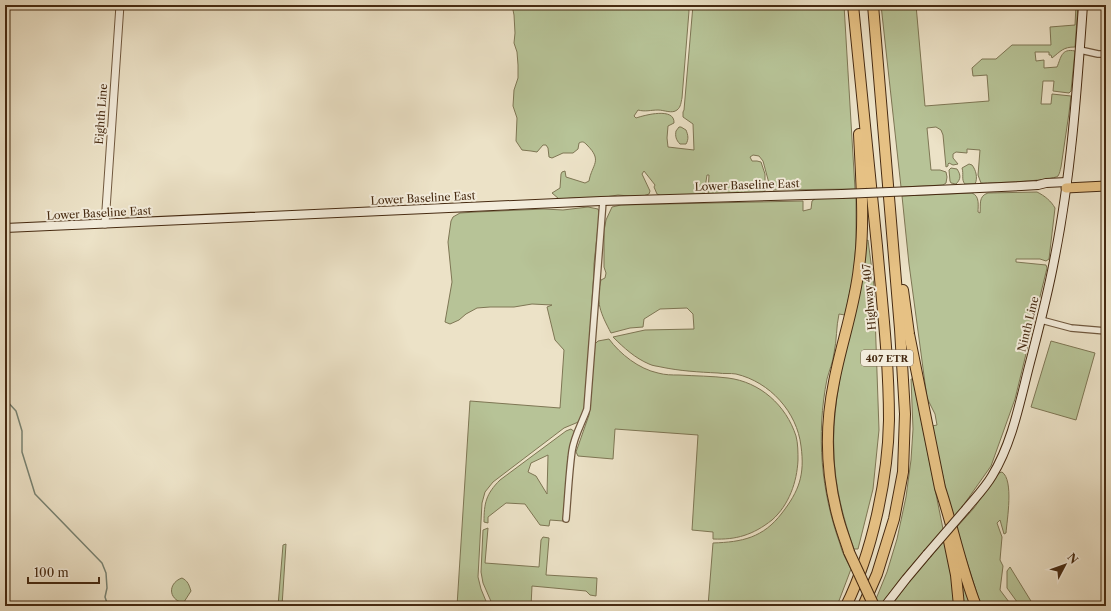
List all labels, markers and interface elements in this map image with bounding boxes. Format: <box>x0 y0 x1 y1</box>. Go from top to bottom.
street label: Eighth Line <box>92 83 110 145</box>
street label: Lower Baseline East <box>694 176 800 194</box>
street label: Lower Baseline East <box>370 188 476 208</box>
street label: Lower Baseline East <box>46 203 152 223</box>
street label: Highway 407 <box>859 262 879 331</box>
street label: Ninth Line <box>1014 295 1042 353</box>
road number: 407 ETR <box>861 350 913 366</box>
north arrow <box>1045 545 1085 585</box>
text: N <box>1064 550 1081 567</box>
scale bar <box>28 559 99 585</box>
text: 100 m <box>34 565 69 580</box>

